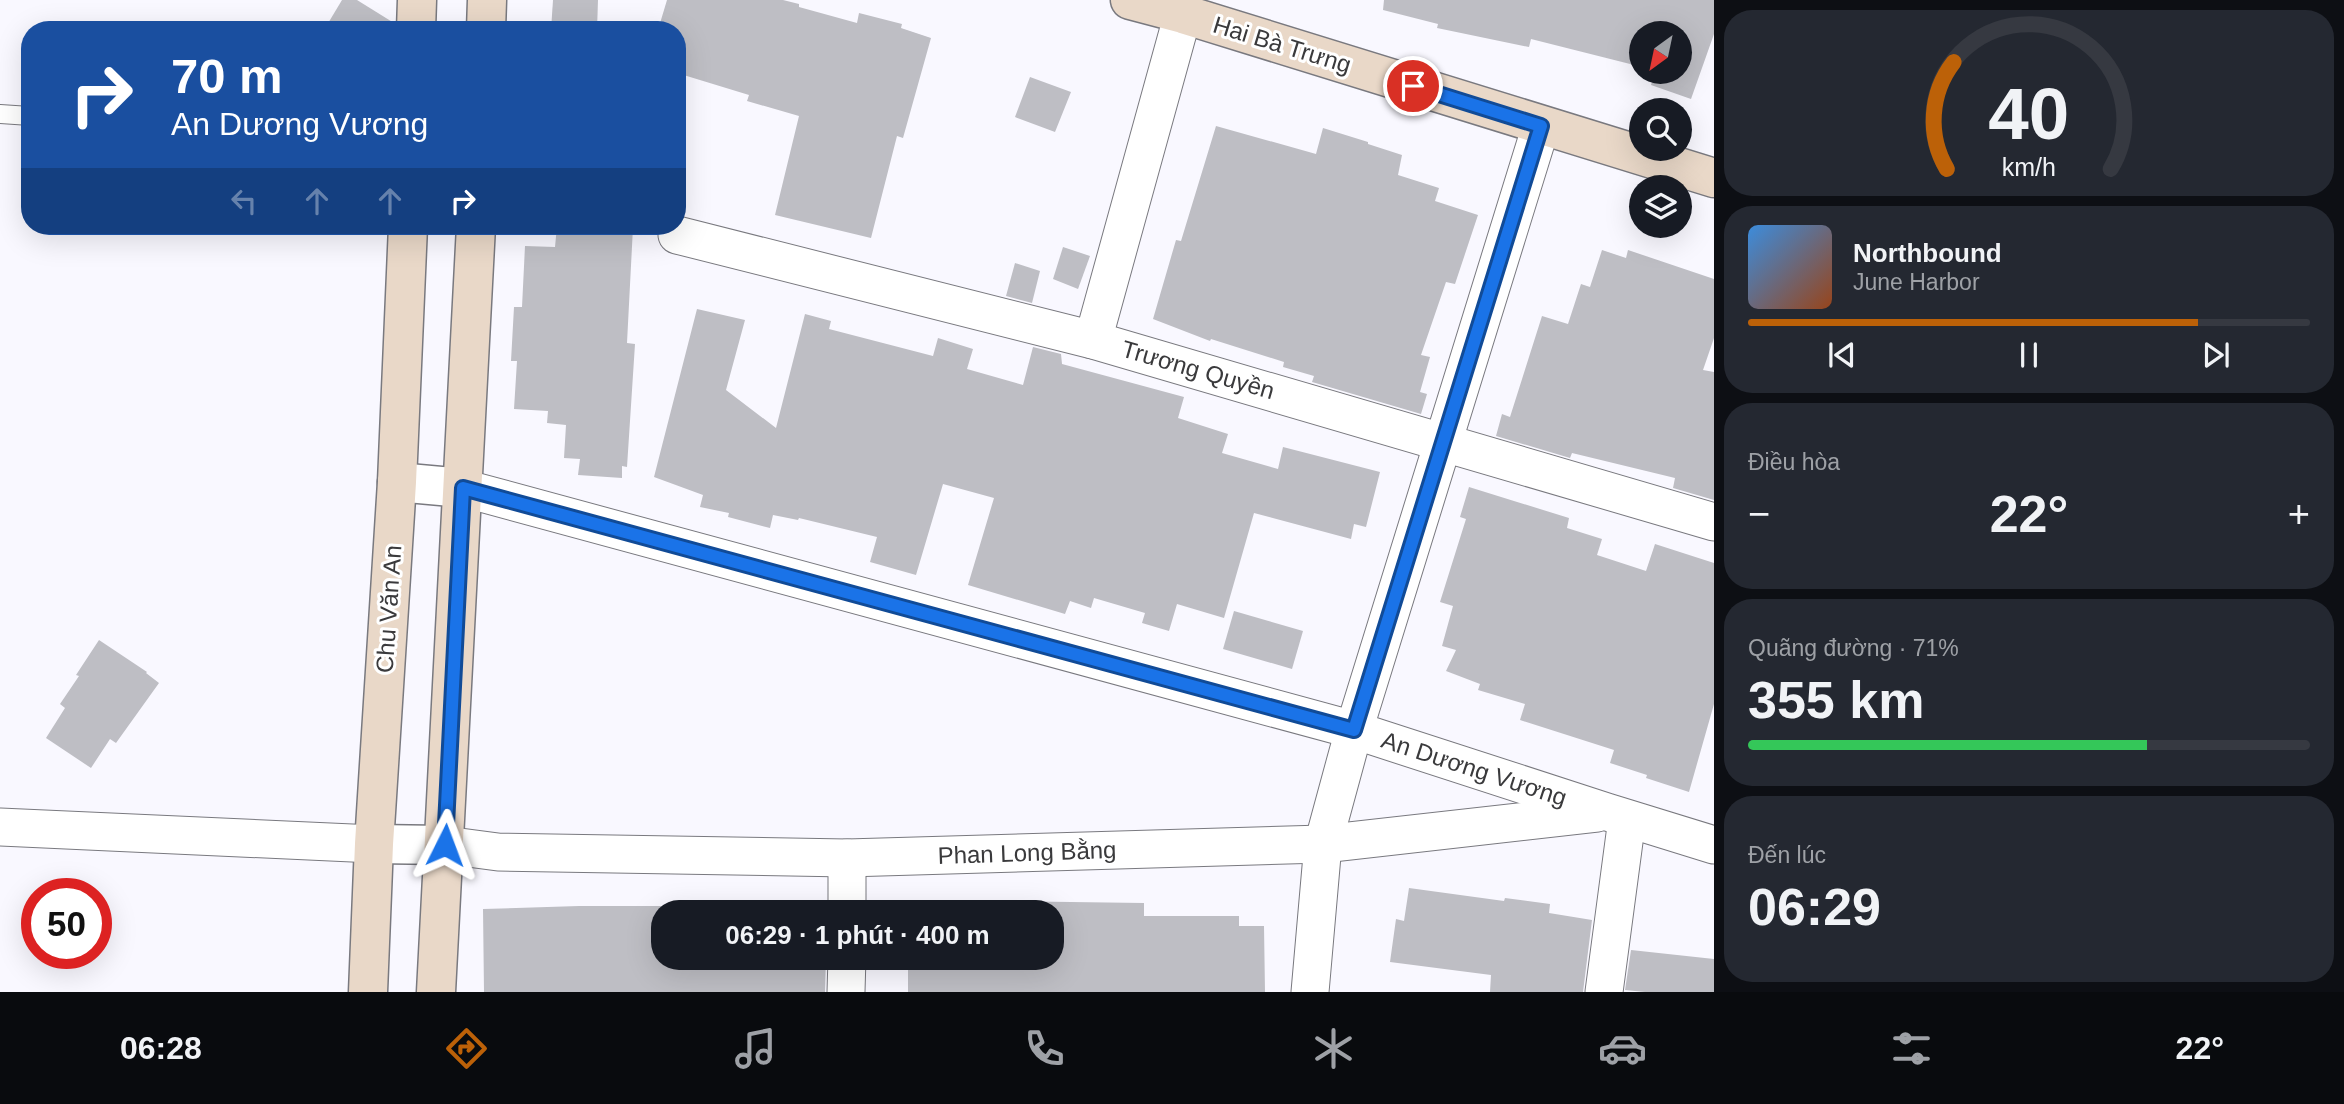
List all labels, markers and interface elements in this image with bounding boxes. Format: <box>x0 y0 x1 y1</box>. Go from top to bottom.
street label: Hai Bà Trưng <box>1210 11 1354 78</box>
north arrow <box>1629 21 1692 84</box>
map controls <box>1629 21 1692 238</box>
icon: right <box>56 49 147 140</box>
text: 70 m <box>171 49 283 103</box>
pin <box>1383 56 1443 116</box>
icon: arrive <box>1394 67 1432 105</box>
text: 40 <box>1989 74 2069 155</box>
button: search <box>1629 98 1692 161</box>
text: An Dương Vương <box>171 106 428 142</box>
text: km/h <box>2002 153 2056 181</box>
button: layers <box>1629 175 1692 238</box>
icon: left <box>225 182 263 220</box>
icon: ahead <box>298 182 336 220</box>
icon: ahead <box>371 182 409 220</box>
icon: right <box>444 182 482 220</box>
text: Northbound <box>1853 238 2002 268</box>
text: June Harbor <box>1853 269 1980 295</box>
street label: Trương Quyền <box>1119 335 1278 404</box>
icon: previous <box>1823 336 1861 374</box>
icon: pause <box>2010 336 2048 374</box>
icon: next <box>2197 336 2235 374</box>
text: Điều hòa <box>1748 449 1840 475</box>
text: 22° <box>1990 485 2068 543</box>
text: − <box>1748 493 1770 535</box>
text: + <box>2288 493 2310 535</box>
street label: Chu Văn An <box>371 544 406 674</box>
text: Quãng đường · 71% <box>1748 635 1959 661</box>
text: 355 km <box>1748 671 1924 729</box>
street label: An Dương Vương <box>1378 726 1570 811</box>
position arrow <box>408 808 482 882</box>
street label: Phan Long Bằng <box>937 836 1117 869</box>
text: Đến lúc <box>1748 842 1826 868</box>
speed limit sign: 50 <box>21 878 112 969</box>
text: 06:29 <box>1748 878 1881 936</box>
text: 06:29 · 1 phút · 400 m <box>725 920 990 950</box>
icon: directions <box>442 1024 491 1073</box>
icon: music <box>731 1024 780 1073</box>
icon: phone <box>1020 1024 1069 1073</box>
icon: climate <box>1309 1024 1358 1073</box>
icon: car <box>1598 1024 1647 1073</box>
icon: filters <box>1887 1024 1936 1073</box>
text: 06:28 <box>120 1030 202 1066</box>
text: 22° <box>2176 1030 2224 1066</box>

